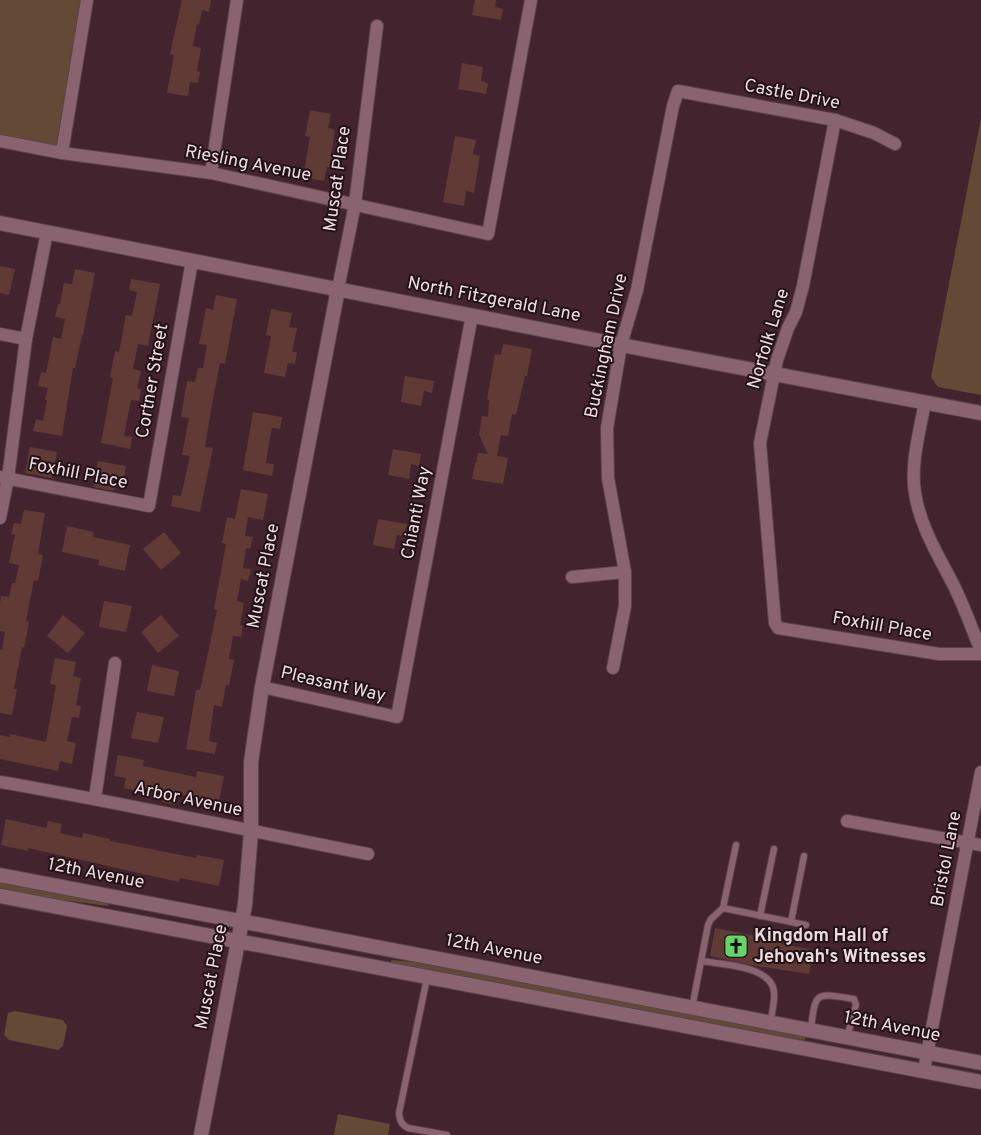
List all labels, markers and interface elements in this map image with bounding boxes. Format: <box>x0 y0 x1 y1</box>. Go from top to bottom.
street label: Castle Drive <box>742 74 842 116</box>
street label: Muscat Place <box>319 125 357 233</box>
street label: Riesling Avenue <box>183 140 313 188</box>
street label: Buckingham Drive <box>580 271 634 421</box>
street label: North Fitzgerald Lane <box>405 272 583 328</box>
street label: Norfolk Lane <box>743 286 795 392</box>
street label: Cortner Street <box>132 322 174 440</box>
street label: Foxhill Place <box>26 453 130 495</box>
street label: Chianti Way <box>397 464 437 562</box>
street label: Muscat Place <box>243 522 285 630</box>
street label: Foxhill Place <box>830 607 934 647</box>
street label: Pleasant Way <box>278 662 388 708</box>
street label: Arbor Avenue <box>132 777 244 823</box>
street label: Bristol Lane <box>926 809 968 909</box>
street label: 12th Avenue <box>46 853 146 895</box>
street label: Muscat Place <box>191 923 233 1031</box>
place label: Kingdom Hall of Jehovah's Witnesses <box>754 925 926 969</box>
street label: 12th Avenue <box>444 929 544 971</box>
church icon: Kingdom Hall of Jehovah's Witnesses <box>723 933 749 959</box>
street label: 12th Avenue <box>842 1006 942 1048</box>

